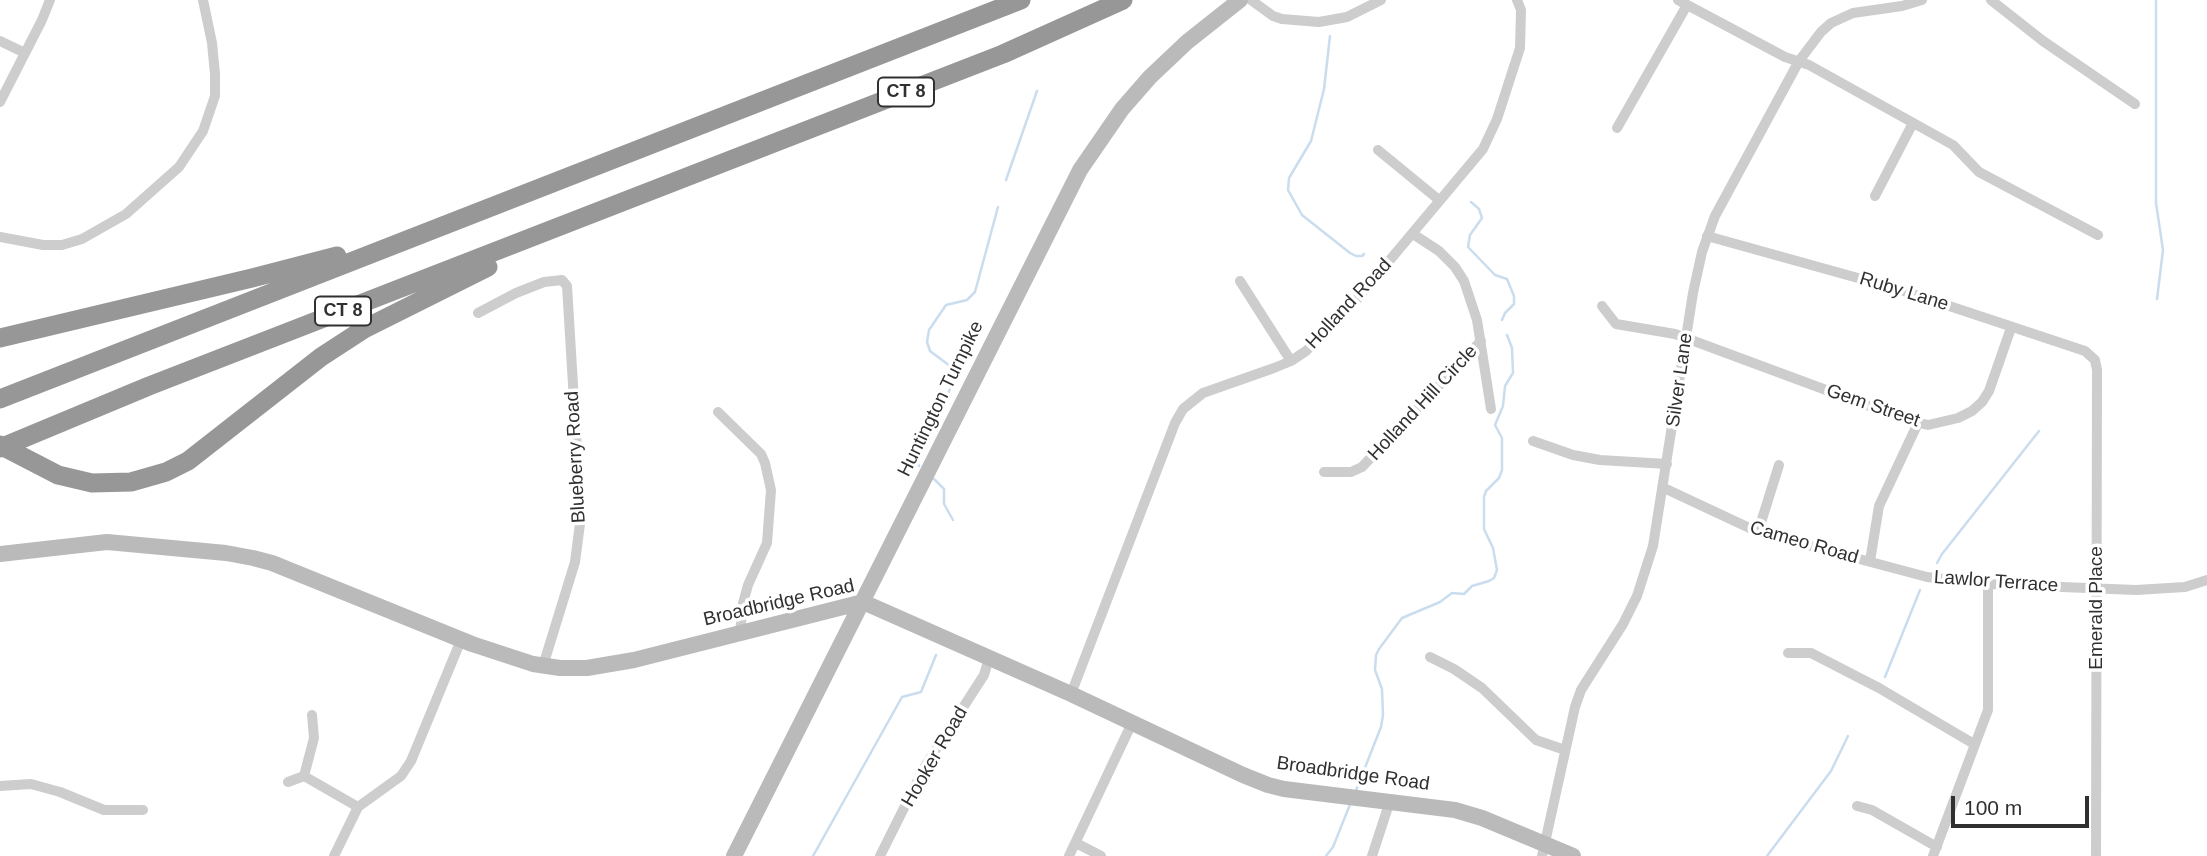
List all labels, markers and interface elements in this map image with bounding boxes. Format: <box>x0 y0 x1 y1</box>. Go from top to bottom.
road number: CT 8 <box>878 78 934 106</box>
street label: Holland Road <box>1301 254 1397 354</box>
street label: Ruby Lane <box>1857 268 1951 316</box>
road number: CT 8 <box>315 296 371 326</box>
street label: Huntington Turnpike <box>893 317 989 481</box>
street label: Silver Lane <box>1662 331 1698 429</box>
street label: Holland Hill Circle <box>1364 340 1482 466</box>
street label: Gem Street <box>1823 379 1923 433</box>
street label: Blueberry Road <box>561 390 591 524</box>
street label: Cameo Road <box>1747 517 1861 569</box>
street label: Emerald Place <box>2086 546 2108 670</box>
street label: Lawlor Terrace <box>1933 566 2059 598</box>
street label: Broadbridge Road <box>701 575 857 631</box>
street label: Hooker Road <box>897 703 973 811</box>
street label: Broadbridge Road <box>1275 752 1431 796</box>
scale bar <box>1955 782 2093 826</box>
text: 100 m <box>1964 796 2022 819</box>

